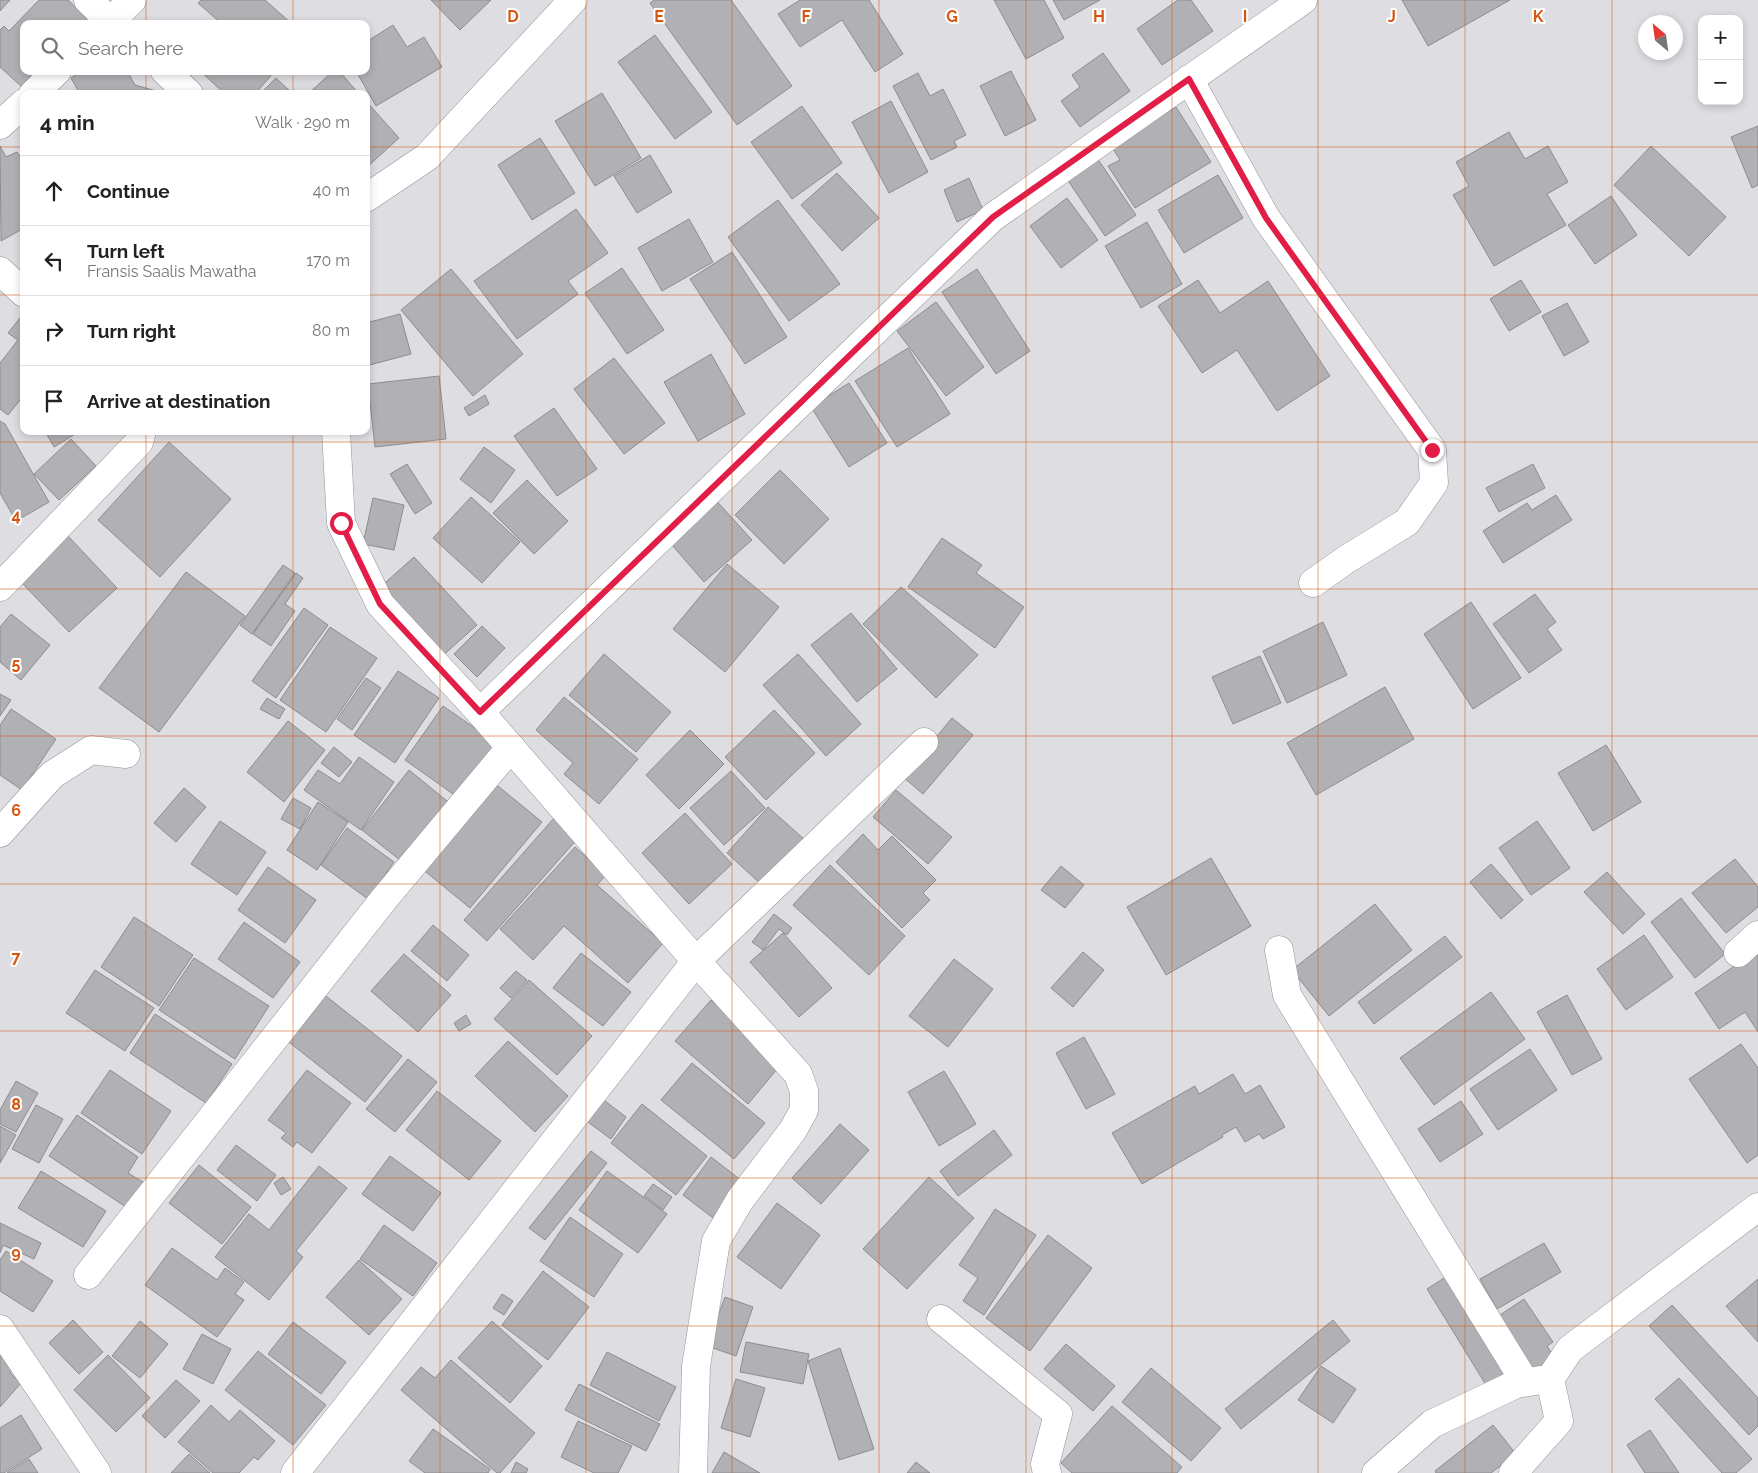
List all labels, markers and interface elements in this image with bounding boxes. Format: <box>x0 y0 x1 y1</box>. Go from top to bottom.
text: D <box>507 7 519 26</box>
text: E <box>654 7 664 26</box>
text: F <box>801 7 811 26</box>
text: G <box>946 7 958 26</box>
text: H <box>1093 7 1105 26</box>
text: I <box>1243 7 1247 26</box>
text: J <box>1388 7 1396 26</box>
text: K <box>1533 7 1544 26</box>
north arrow <box>1638 15 1683 60</box>
map controls <box>1698 15 1743 105</box>
button: + <box>1698 15 1743 60</box>
search box <box>20 20 370 75</box>
icon: search <box>38 34 66 62</box>
text: Search here <box>78 37 184 59</box>
button: − <box>1698 60 1743 105</box>
text: 4 min <box>40 110 95 135</box>
text: Walk · 290 m <box>255 113 350 132</box>
icon: ahead <box>40 177 68 205</box>
text: Continue <box>87 180 170 202</box>
text: 40 m <box>313 181 350 200</box>
text: Turn left <box>87 240 164 262</box>
icon: left <box>40 247 68 275</box>
text: 170 m <box>306 251 350 270</box>
text: Fransis Saalis Mawatha <box>87 262 257 281</box>
icon: right <box>40 317 68 345</box>
text: Turn right <box>87 320 176 342</box>
text: 80 m <box>312 321 350 340</box>
icon: arrive <box>40 387 68 415</box>
text: Arrive at destination <box>87 390 271 412</box>
route end <box>1421 439 1444 462</box>
text: 4 <box>11 506 21 525</box>
route start <box>330 512 353 535</box>
text: 5 <box>12 654 21 673</box>
text: 6 <box>11 801 21 820</box>
text: 7 <box>12 948 21 967</box>
text: 8 <box>11 1095 21 1114</box>
text: 9 <box>11 1243 21 1262</box>

